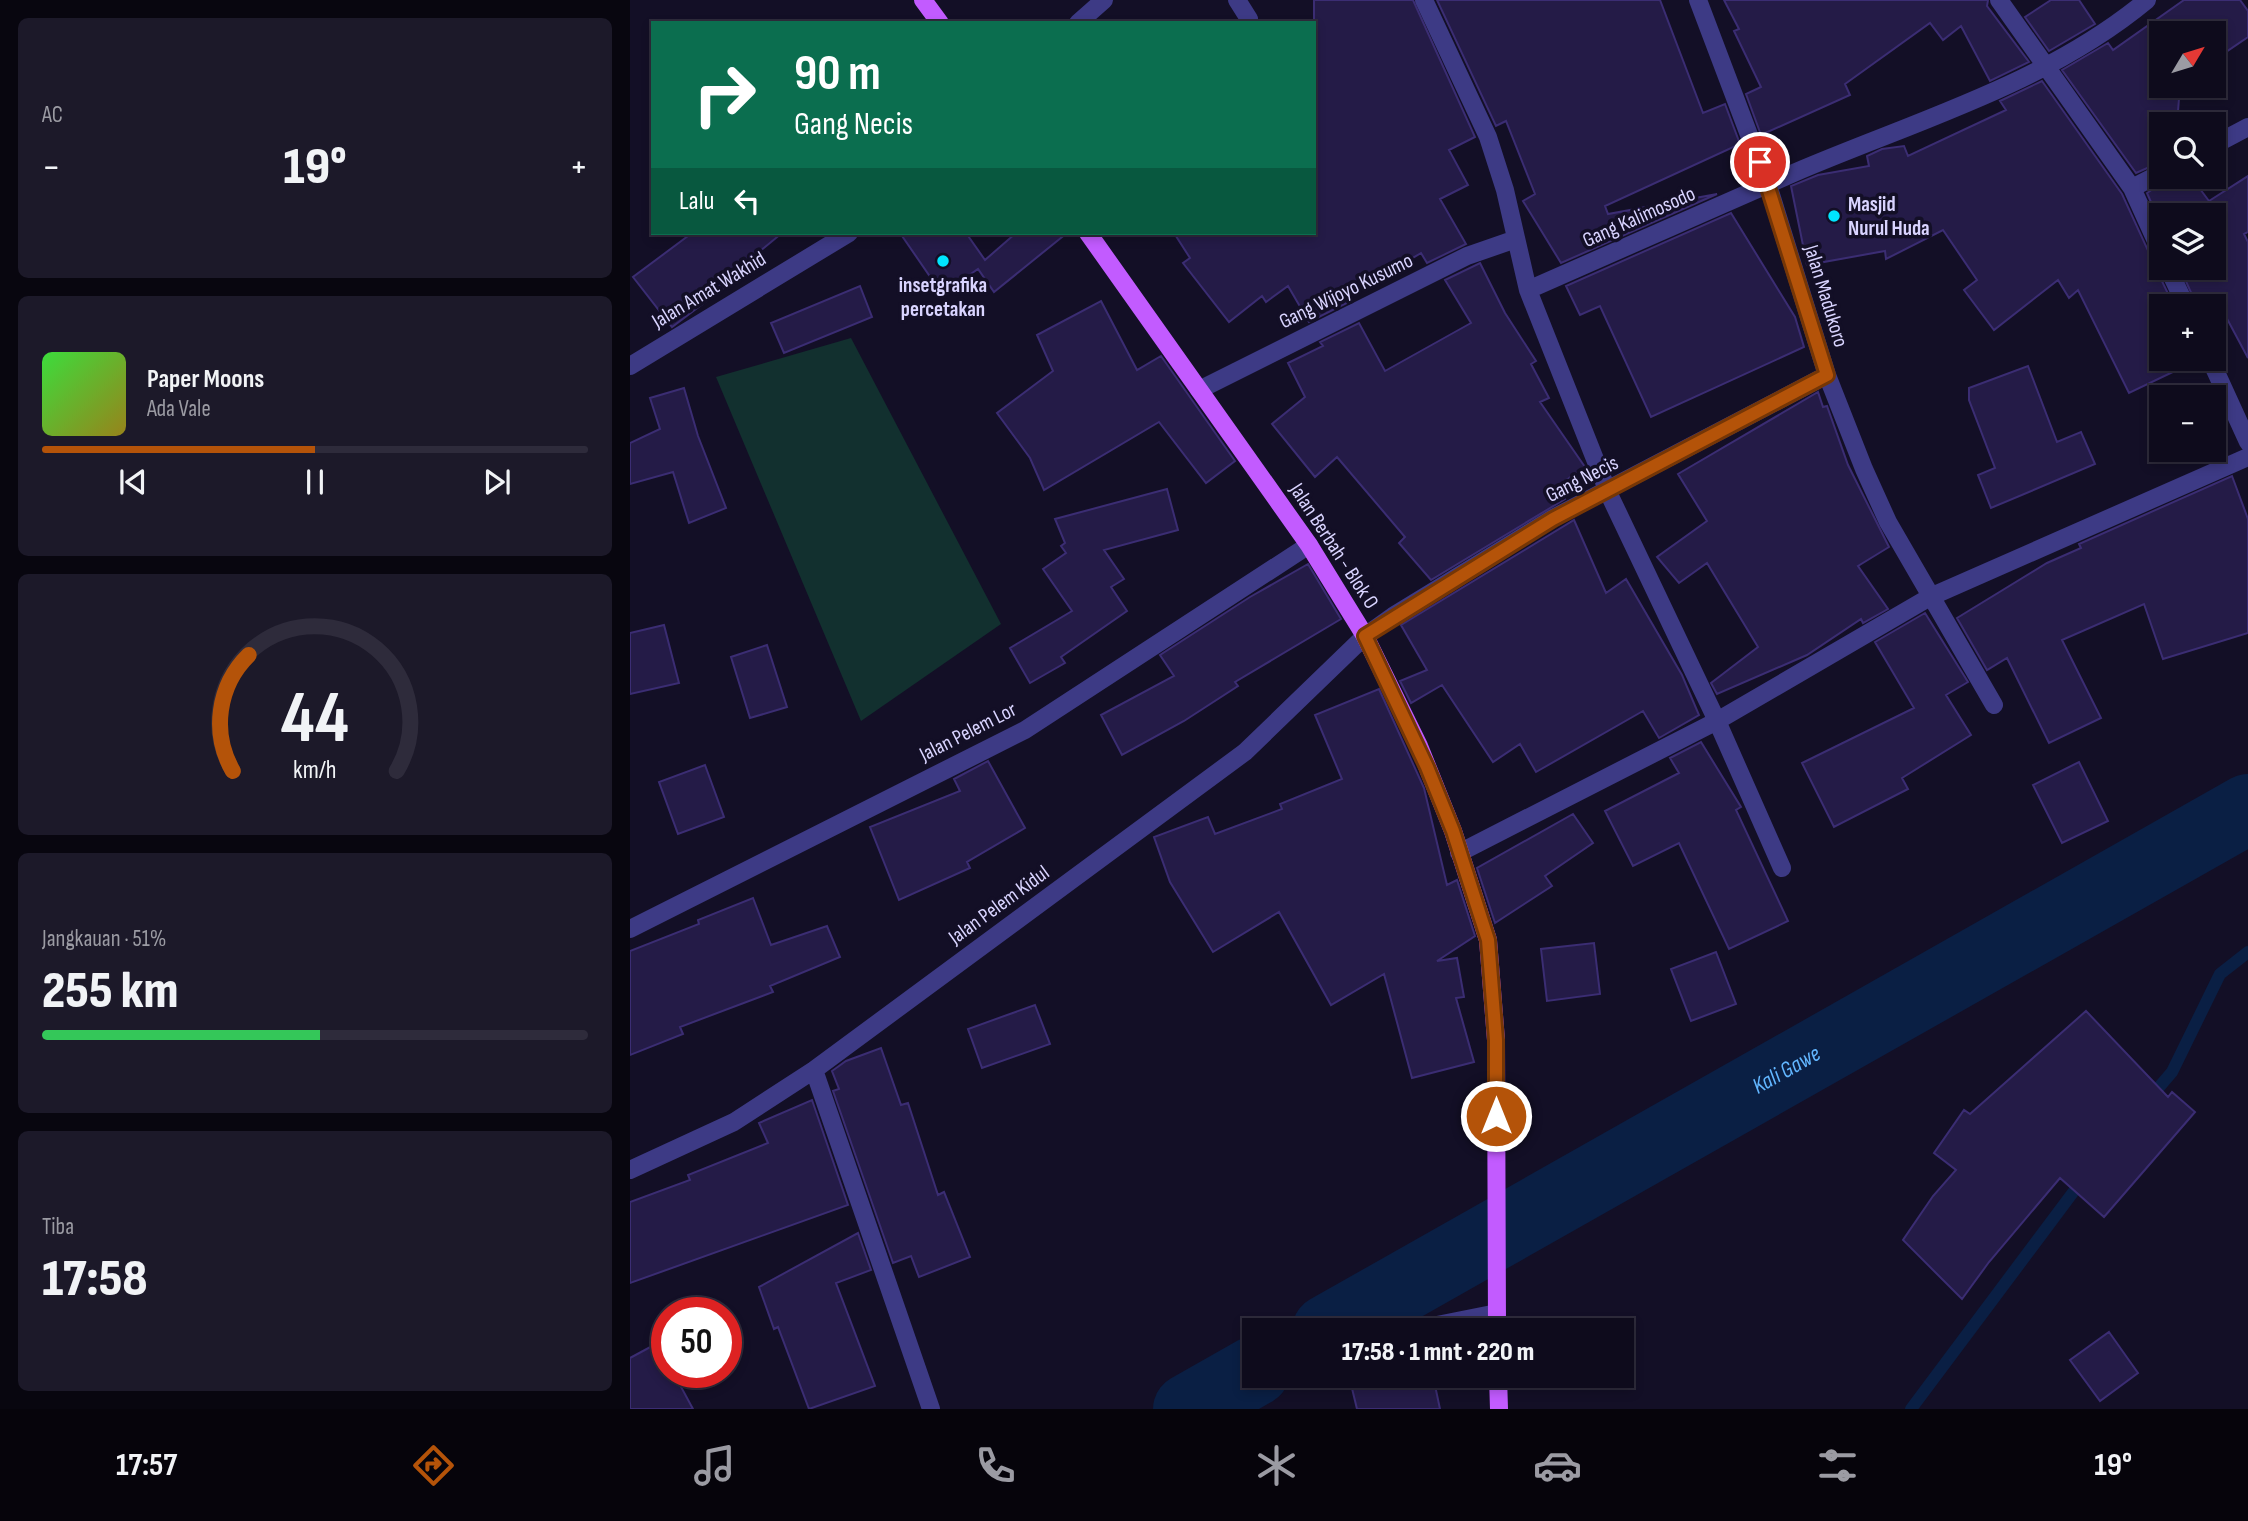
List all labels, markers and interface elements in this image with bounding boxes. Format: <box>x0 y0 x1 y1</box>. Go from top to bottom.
north arrow <box>2149 21 2226 98</box>
map controls <box>2149 21 2226 462</box>
text: 90 m <box>794 45 881 104</box>
icon: right <box>679 49 770 140</box>
text: AC <box>42 101 63 129</box>
text: Gang Necis <box>794 105 913 144</box>
button: search <box>2149 112 2226 189</box>
pin <box>1730 132 1790 192</box>
text: 19° <box>283 136 347 199</box>
icon: arrive <box>1741 143 1779 181</box>
text: − <box>42 145 61 190</box>
text: + <box>569 145 588 190</box>
street label: Gang Kalimosodo <box>1579 181 1699 253</box>
icon: left <box>728 182 766 220</box>
text: Lalu <box>679 186 714 217</box>
place label: Masjid Nurul Huda <box>1848 192 1930 241</box>
button: layers <box>2149 203 2226 280</box>
marker: Masjid Nurul Huda <box>1826 208 1842 224</box>
street label: Jalan Madukoro <box>1798 241 1853 350</box>
street label: Jalan Amat Wakhid <box>647 246 770 334</box>
street label: Gang Wijoyo Kusumo <box>1275 248 1417 334</box>
marker: insetgrafika percetakan <box>935 253 951 269</box>
place label: insetgrafika percetakan <box>899 273 987 322</box>
button: + <box>2149 294 2226 371</box>
text: Paper Moons <box>147 364 264 395</box>
button: − <box>2149 385 2226 462</box>
text: Ada Vale <box>147 395 211 423</box>
street label: Gang Necis <box>1541 450 1623 508</box>
icon: previous <box>114 463 152 501</box>
icon: pause <box>296 463 334 501</box>
icon: next <box>478 463 516 501</box>
street label: Jalan Berbah - Blok O <box>1284 478 1384 613</box>
text: 44 <box>281 675 349 763</box>
street label: Jalan Pelem Lor <box>914 697 1021 768</box>
text: km/h <box>293 754 337 785</box>
street label: Jalan Pelem Kidul <box>943 860 1054 950</box>
text: Jangkauan · 51% <box>42 925 166 953</box>
text: 255 km <box>42 960 179 1023</box>
water label: Kali Gawe <box>1747 1040 1826 1100</box>
position arrow <box>1459 1079 1533 1153</box>
text: Tiba <box>42 1213 74 1241</box>
text: 17:58 <box>42 1248 148 1311</box>
speed limit sign: 50 <box>651 1297 742 1388</box>
text: 17:58 · 1 mnt · 220 m <box>1342 1337 1534 1368</box>
icon: directions <box>409 1441 458 1490</box>
icon: music <box>690 1441 739 1490</box>
icon: phone <box>971 1441 1020 1490</box>
icon: climate <box>1252 1441 1301 1490</box>
icon: car <box>1533 1441 1582 1490</box>
icon: filters <box>1813 1441 1862 1490</box>
text: 17:57 <box>116 1446 177 1485</box>
text: 19° <box>2094 1446 2132 1485</box>

